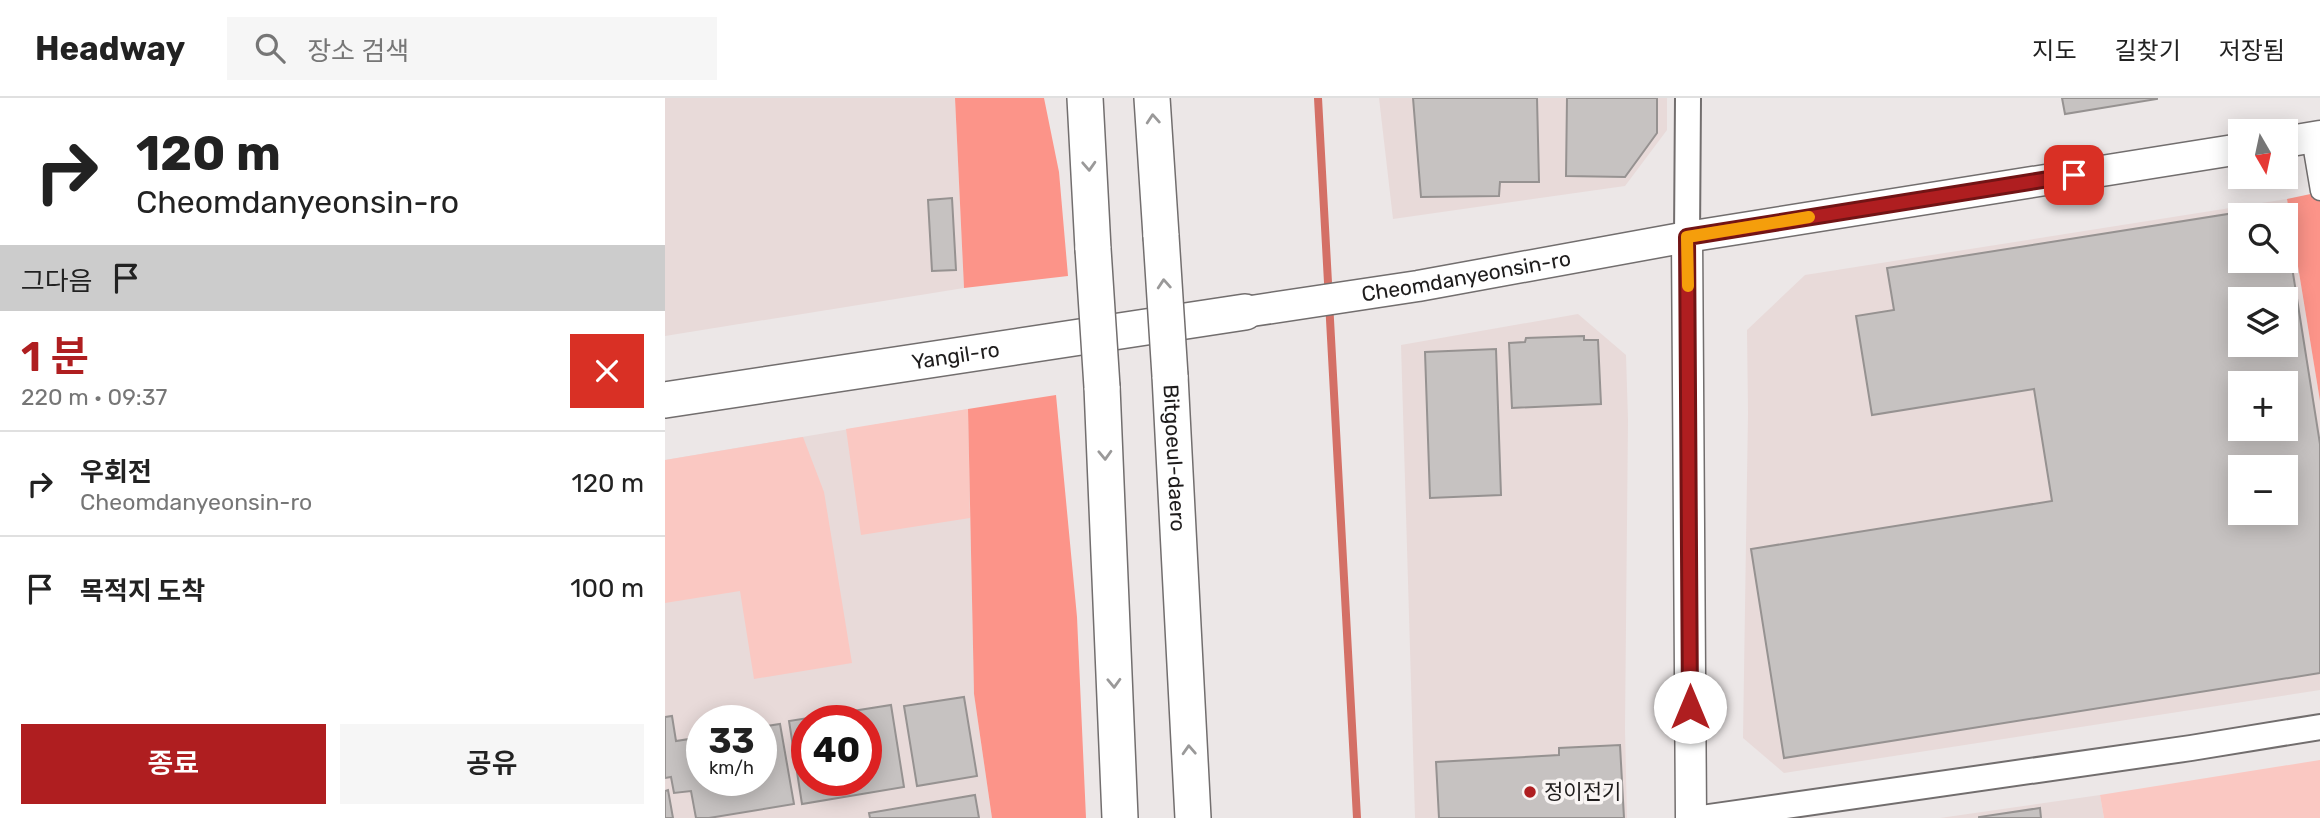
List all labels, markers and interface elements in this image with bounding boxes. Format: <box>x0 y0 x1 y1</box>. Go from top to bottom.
search box <box>227 17 717 80</box>
text: Headway <box>35 29 185 68</box>
icon: search <box>251 29 289 67</box>
text: 장소 검색 <box>307 36 409 67</box>
text: 지도 <box>2032 37 2077 65</box>
text: 길찾기 <box>2115 37 2181 65</box>
text: 저장됨 <box>2219 37 2285 65</box>
one-way arrow <box>1146 114 1161 125</box>
north arrow <box>2228 119 2298 189</box>
map controls <box>2228 119 2298 525</box>
text: 120 m <box>136 124 281 182</box>
icon: right <box>21 126 112 217</box>
pin <box>2044 145 2104 205</box>
icon: arrive <box>2055 156 2093 194</box>
one-way arrow <box>1081 161 1096 172</box>
text: Cheomdanyeonsin-ro <box>136 183 459 221</box>
button: search <box>2228 203 2298 273</box>
street label: Cheomdanyeonsin-ro <box>1360 245 1573 306</box>
icon: arrive <box>107 259 145 297</box>
text: 그다음 <box>21 266 93 297</box>
one-way arrow <box>1157 278 1172 289</box>
button: layers <box>2228 287 2298 357</box>
text: 1 분 <box>21 332 89 382</box>
button: close <box>570 334 644 408</box>
street label: Yangil-ro <box>910 336 1001 374</box>
button: + <box>2228 371 2298 441</box>
text: 220 m · 09:37 <box>21 383 167 411</box>
street label: Bitgoeul-daero <box>1158 384 1191 532</box>
one-way arrow <box>1098 450 1113 461</box>
button: − <box>2228 455 2298 525</box>
text: 우회전 <box>80 457 152 488</box>
icon: right <box>21 465 59 503</box>
text: 120 m <box>572 468 644 499</box>
text: Cheomdanyeonsin-ro <box>80 488 312 516</box>
icon: arrive <box>21 570 59 608</box>
text: 100 m <box>570 573 644 604</box>
text: 목적지 도착 <box>80 576 205 607</box>
position arrow <box>1653 670 1727 744</box>
one-way arrow <box>1107 677 1122 688</box>
speed limit sign: 40 <box>791 705 882 796</box>
text: 33 <box>708 720 755 762</box>
button: 종료 <box>21 724 326 804</box>
button: 공유 <box>340 724 644 804</box>
one-way arrow <box>1182 744 1197 755</box>
text: km/h <box>709 757 754 779</box>
place label: 정이전기 <box>1544 779 1621 804</box>
marker: 정이전기 <box>1522 784 1538 800</box>

